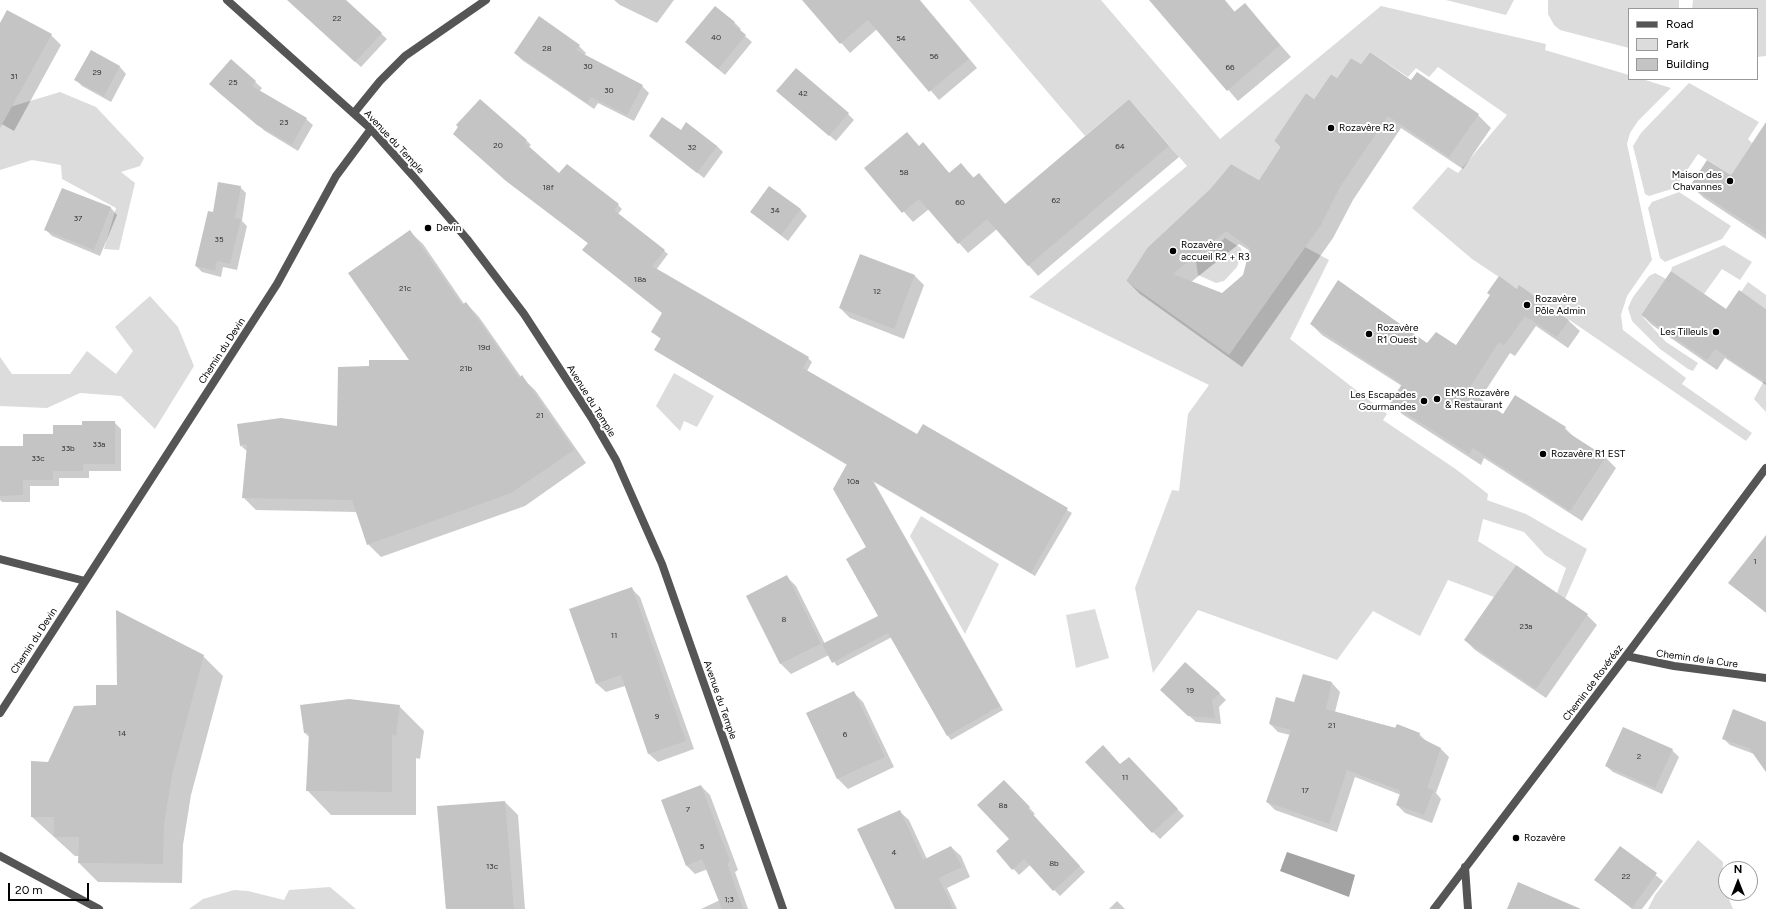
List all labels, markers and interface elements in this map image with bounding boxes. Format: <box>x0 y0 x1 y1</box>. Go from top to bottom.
legend <box>1628 8 1758 80</box>
house number: 22 <box>333 14 341 24</box>
text: Road <box>1666 17 1694 31</box>
house number: 40 <box>711 33 721 43</box>
house number: 54 <box>896 34 906 44</box>
text: Park <box>1666 37 1689 51</box>
house number: 28 <box>542 44 552 54</box>
house number: 56 <box>929 52 939 62</box>
text: Building <box>1666 57 1709 71</box>
house number: 30 <box>583 62 593 72</box>
house number: 66 <box>1225 63 1235 73</box>
house number: 29 <box>93 68 101 78</box>
house number: 31 <box>10 72 18 82</box>
house number: 25 <box>228 78 238 88</box>
house number: 30 <box>604 86 614 96</box>
house number: 42 <box>798 89 808 99</box>
street label: Avenue du Temple <box>361 108 427 176</box>
house number: 23 <box>280 118 288 128</box>
place label: Rozavère R2 <box>1339 122 1395 134</box>
marker: Rozavère R2 <box>1326 123 1336 133</box>
house number: 20 <box>493 141 503 151</box>
house number: 64 <box>1115 142 1125 152</box>
house number: 32 <box>688 143 696 153</box>
house number: 58 <box>899 168 909 178</box>
place label: Maison des Chavannes <box>1672 169 1722 192</box>
marker: Maison des Chavannes <box>1725 176 1735 186</box>
house number: 18f <box>542 183 554 193</box>
house number: 62 <box>1052 196 1060 206</box>
house number: 60 <box>955 198 965 208</box>
house number: 34 <box>770 206 780 216</box>
house number: 37 <box>74 214 82 224</box>
place label: Devin <box>436 222 461 234</box>
marker: Devin <box>423 223 433 233</box>
house number: 35 <box>215 235 223 245</box>
place label: Rozavère accueil R2 + R3 <box>1181 239 1250 262</box>
marker: Rozavère accueil R2 + R3 <box>1168 246 1178 256</box>
house number: 18a <box>634 275 646 285</box>
house number: 21c <box>399 284 411 294</box>
house number: 12 <box>873 287 881 297</box>
place label: Rozavère Pôle Admin <box>1535 293 1586 316</box>
marker: Rozavère Pôle Admin <box>1522 300 1532 310</box>
street label: Chemin du Devin <box>196 316 248 386</box>
place label: Rozavère R1 Ouest <box>1377 322 1418 346</box>
place label: Les Tilleuls <box>1660 326 1708 338</box>
marker: Les Tilleuls <box>1711 327 1721 337</box>
marker: Rozavère R1 Ouest <box>1364 329 1374 339</box>
house number: 19d <box>478 343 490 353</box>
street label: Avenue du Temple <box>564 363 618 439</box>
house number: 21b <box>460 364 472 374</box>
place label: EMS Rozavère & Restaurant <box>1445 387 1509 410</box>
place label: Les Escapades Gourmandes <box>1350 389 1416 412</box>
marker: EMS Rozavère & Restaurant <box>1432 394 1442 404</box>
marker: Les Escapades Gourmandes <box>1419 396 1429 406</box>
house number: 21 <box>536 411 544 421</box>
house number: 33a <box>93 440 105 450</box>
house number: 33b <box>61 444 75 454</box>
place label: Rozavère R1 EST <box>1551 448 1625 460</box>
marker: Rozavère R1 EST <box>1538 449 1548 459</box>
house number: 33c <box>31 454 45 464</box>
house number: 10a <box>847 477 859 487</box>
house number: 1 <box>1753 557 1757 567</box>
street label: Chemin du Devin <box>8 606 60 676</box>
house number: 8 <box>782 615 786 625</box>
house number: 23a <box>1520 622 1532 632</box>
house number: 11 <box>611 631 617 641</box>
street label: Chemin de Rovéréaz <box>1560 643 1626 723</box>
street label: Chemin de la Cure <box>1655 647 1739 671</box>
street label: Avenue du Temple <box>701 659 739 741</box>
house number: 19 <box>1186 686 1194 696</box>
house number: 9 <box>655 712 659 722</box>
house number: 21 <box>1328 721 1336 731</box>
house number: 14 <box>118 729 126 739</box>
house number: 6 <box>843 730 847 740</box>
house number: 2 <box>1637 752 1641 762</box>
house number: 11 <box>1122 773 1128 783</box>
house number: 17 <box>1301 786 1309 796</box>
house number: 8a <box>999 801 1007 811</box>
house number: 7 <box>686 805 690 815</box>
place label: Rozavère <box>1524 832 1565 844</box>
marker: Rozavère <box>1511 833 1521 843</box>
house number: 5 <box>700 842 704 852</box>
house number: 4 <box>892 848 896 858</box>
house number: 8b <box>1049 859 1059 869</box>
north arrow <box>1718 861 1758 901</box>
house number: 13c <box>486 862 498 872</box>
text: N <box>1734 863 1742 876</box>
house number: 22 <box>1622 872 1630 882</box>
scale bar <box>10 875 91 901</box>
text: 20 m <box>15 883 43 897</box>
house number: 1;3 <box>724 895 734 905</box>

